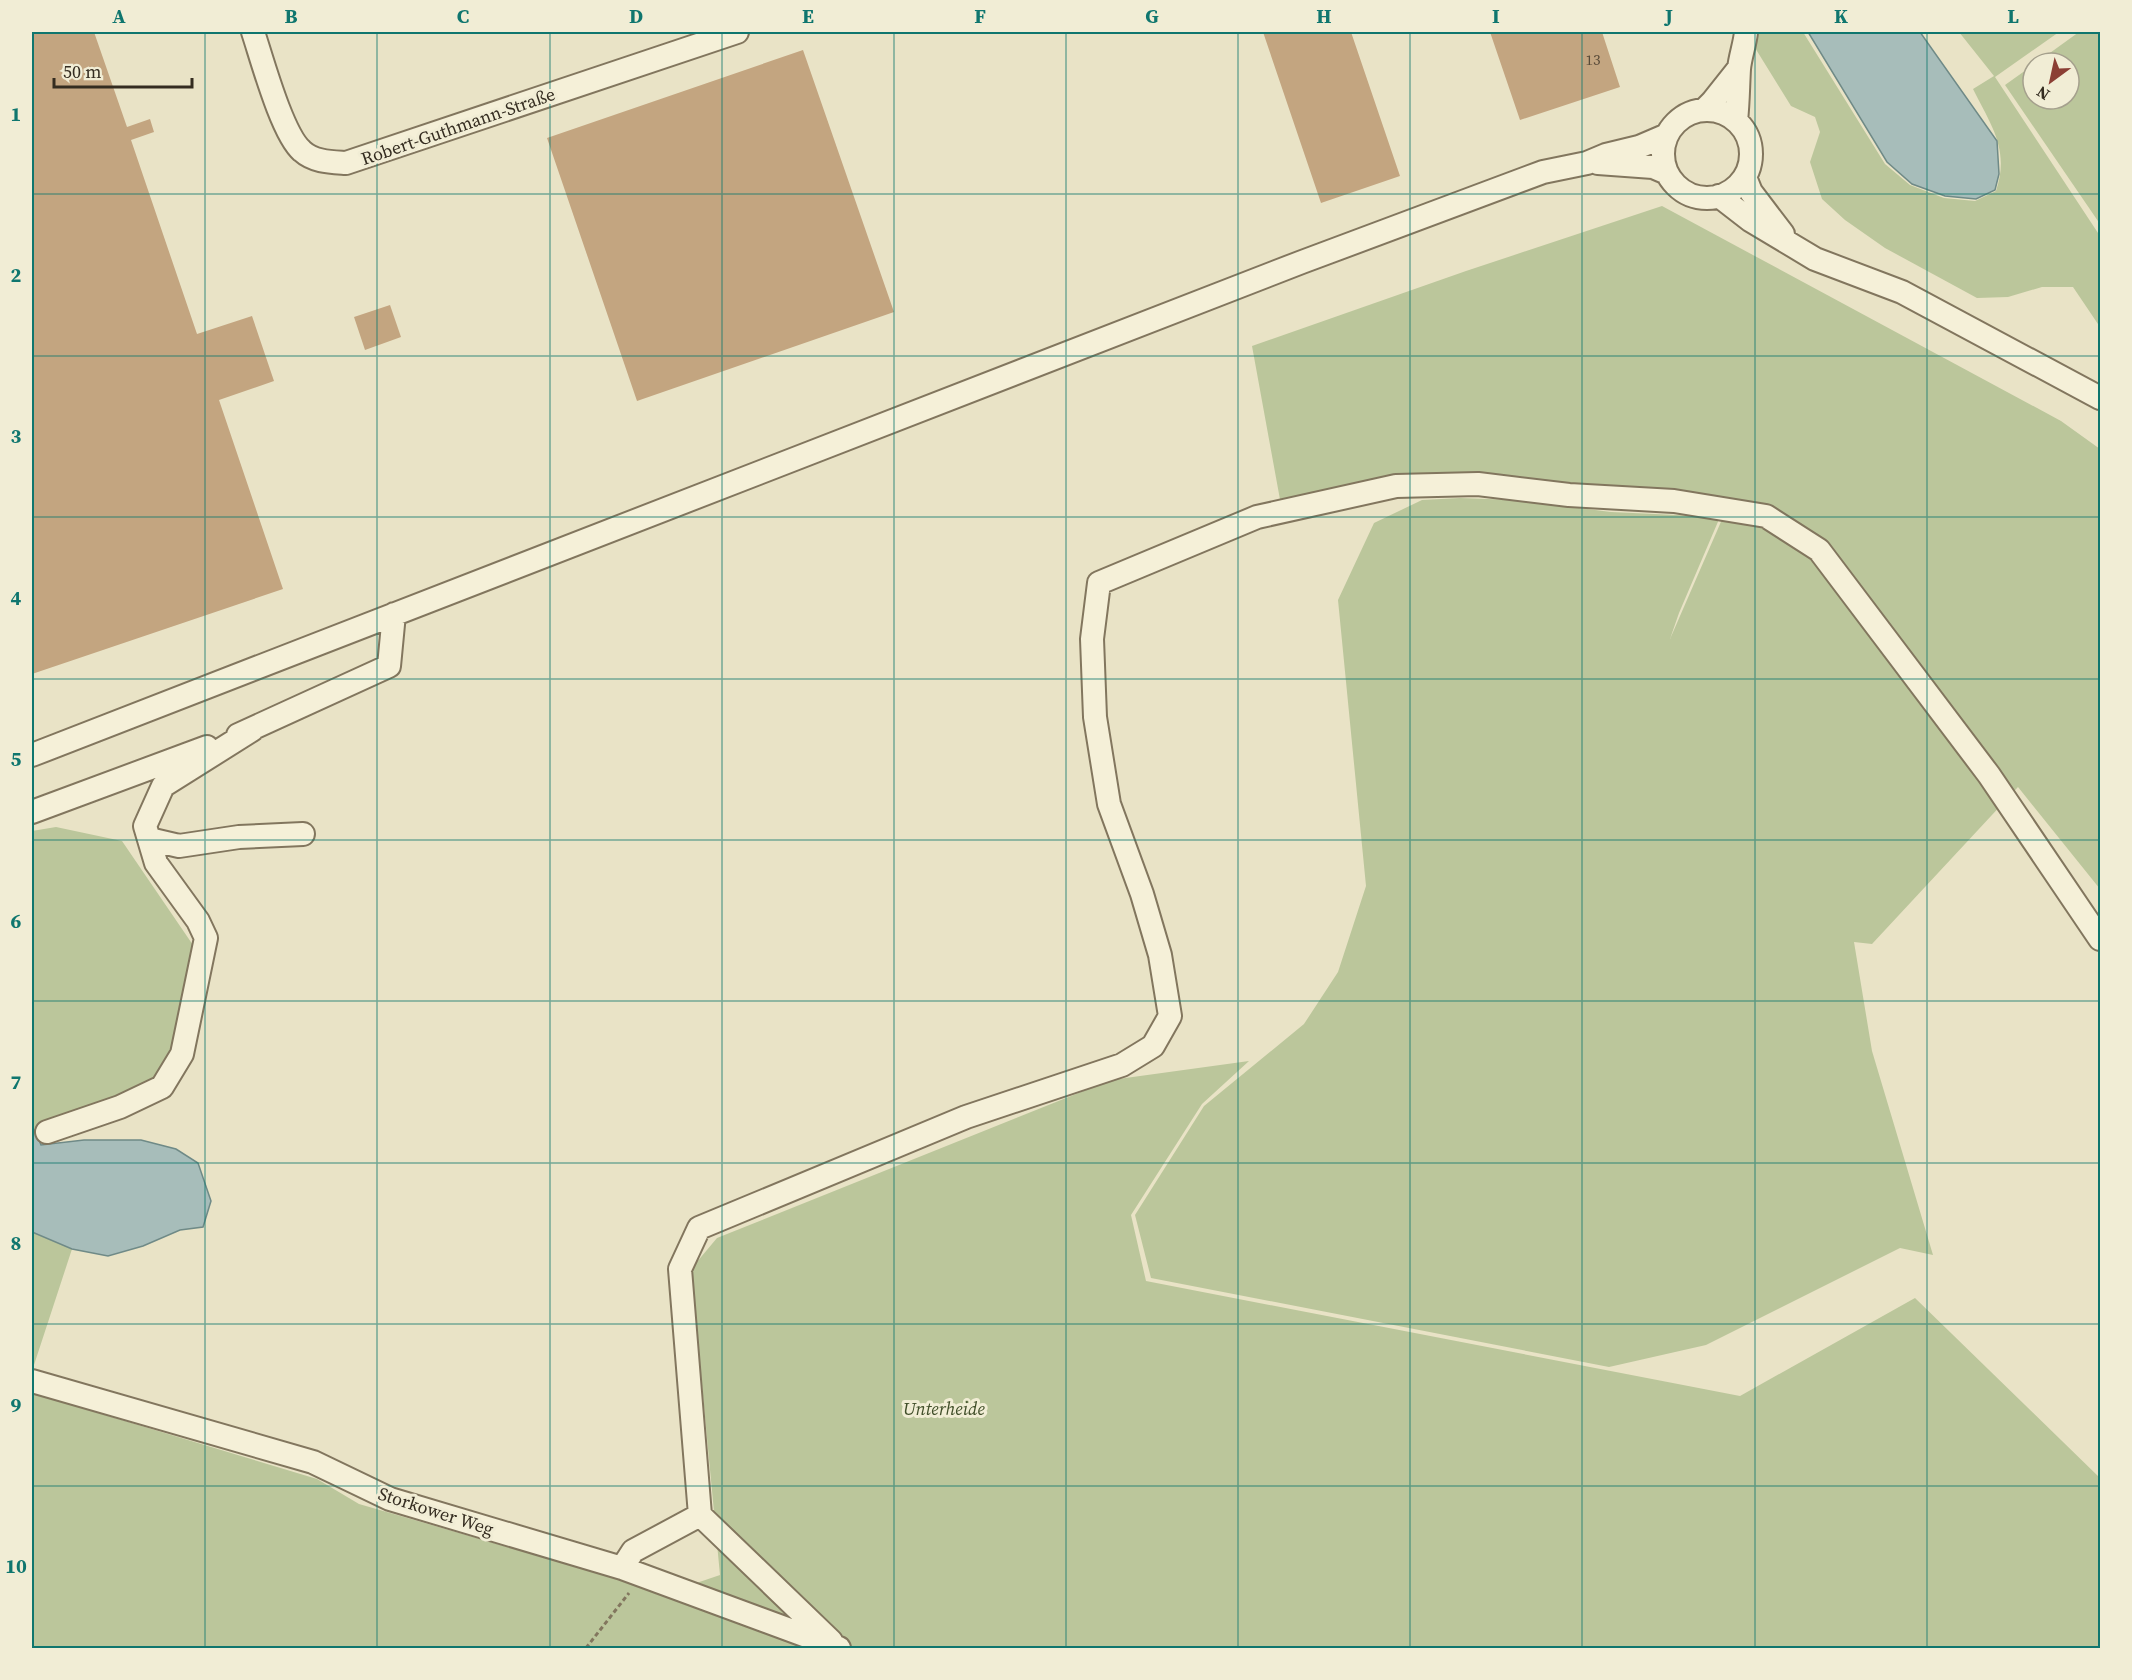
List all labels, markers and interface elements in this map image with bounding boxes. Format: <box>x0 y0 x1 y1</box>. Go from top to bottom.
text: A <box>112 2 126 30</box>
text: B <box>284 2 298 30</box>
text: C <box>457 2 469 30</box>
text: D <box>629 2 643 30</box>
text: E <box>802 2 814 30</box>
text: F <box>974 2 986 30</box>
text: G <box>1145 2 1159 30</box>
text: H <box>1316 2 1332 30</box>
text: I <box>1492 2 1500 30</box>
text: J <box>1663 2 1673 30</box>
text: K <box>1834 2 1848 30</box>
text: L <box>2007 2 2019 30</box>
house number: 13 <box>1585 49 1601 70</box>
scale bar <box>54 51 192 89</box>
north arrow <box>2021 51 2081 111</box>
text: 50 m <box>63 59 101 84</box>
street label: Robert-Guthmann-Straße <box>358 81 558 171</box>
text: N <box>2032 81 2054 106</box>
text: 1 <box>11 100 21 128</box>
text: 2 <box>11 261 22 289</box>
text: 3 <box>11 422 22 450</box>
text: 4 <box>11 584 22 612</box>
text: 5 <box>11 745 22 773</box>
text: 6 <box>11 907 22 935</box>
text: 7 <box>11 1068 22 1096</box>
text: 8 <box>11 1229 21 1257</box>
text: 9 <box>11 1391 22 1419</box>
park label: Unterheide <box>903 1396 986 1421</box>
street label: Storkower Weg <box>375 1481 497 1541</box>
text: 10 <box>5 1552 27 1580</box>

